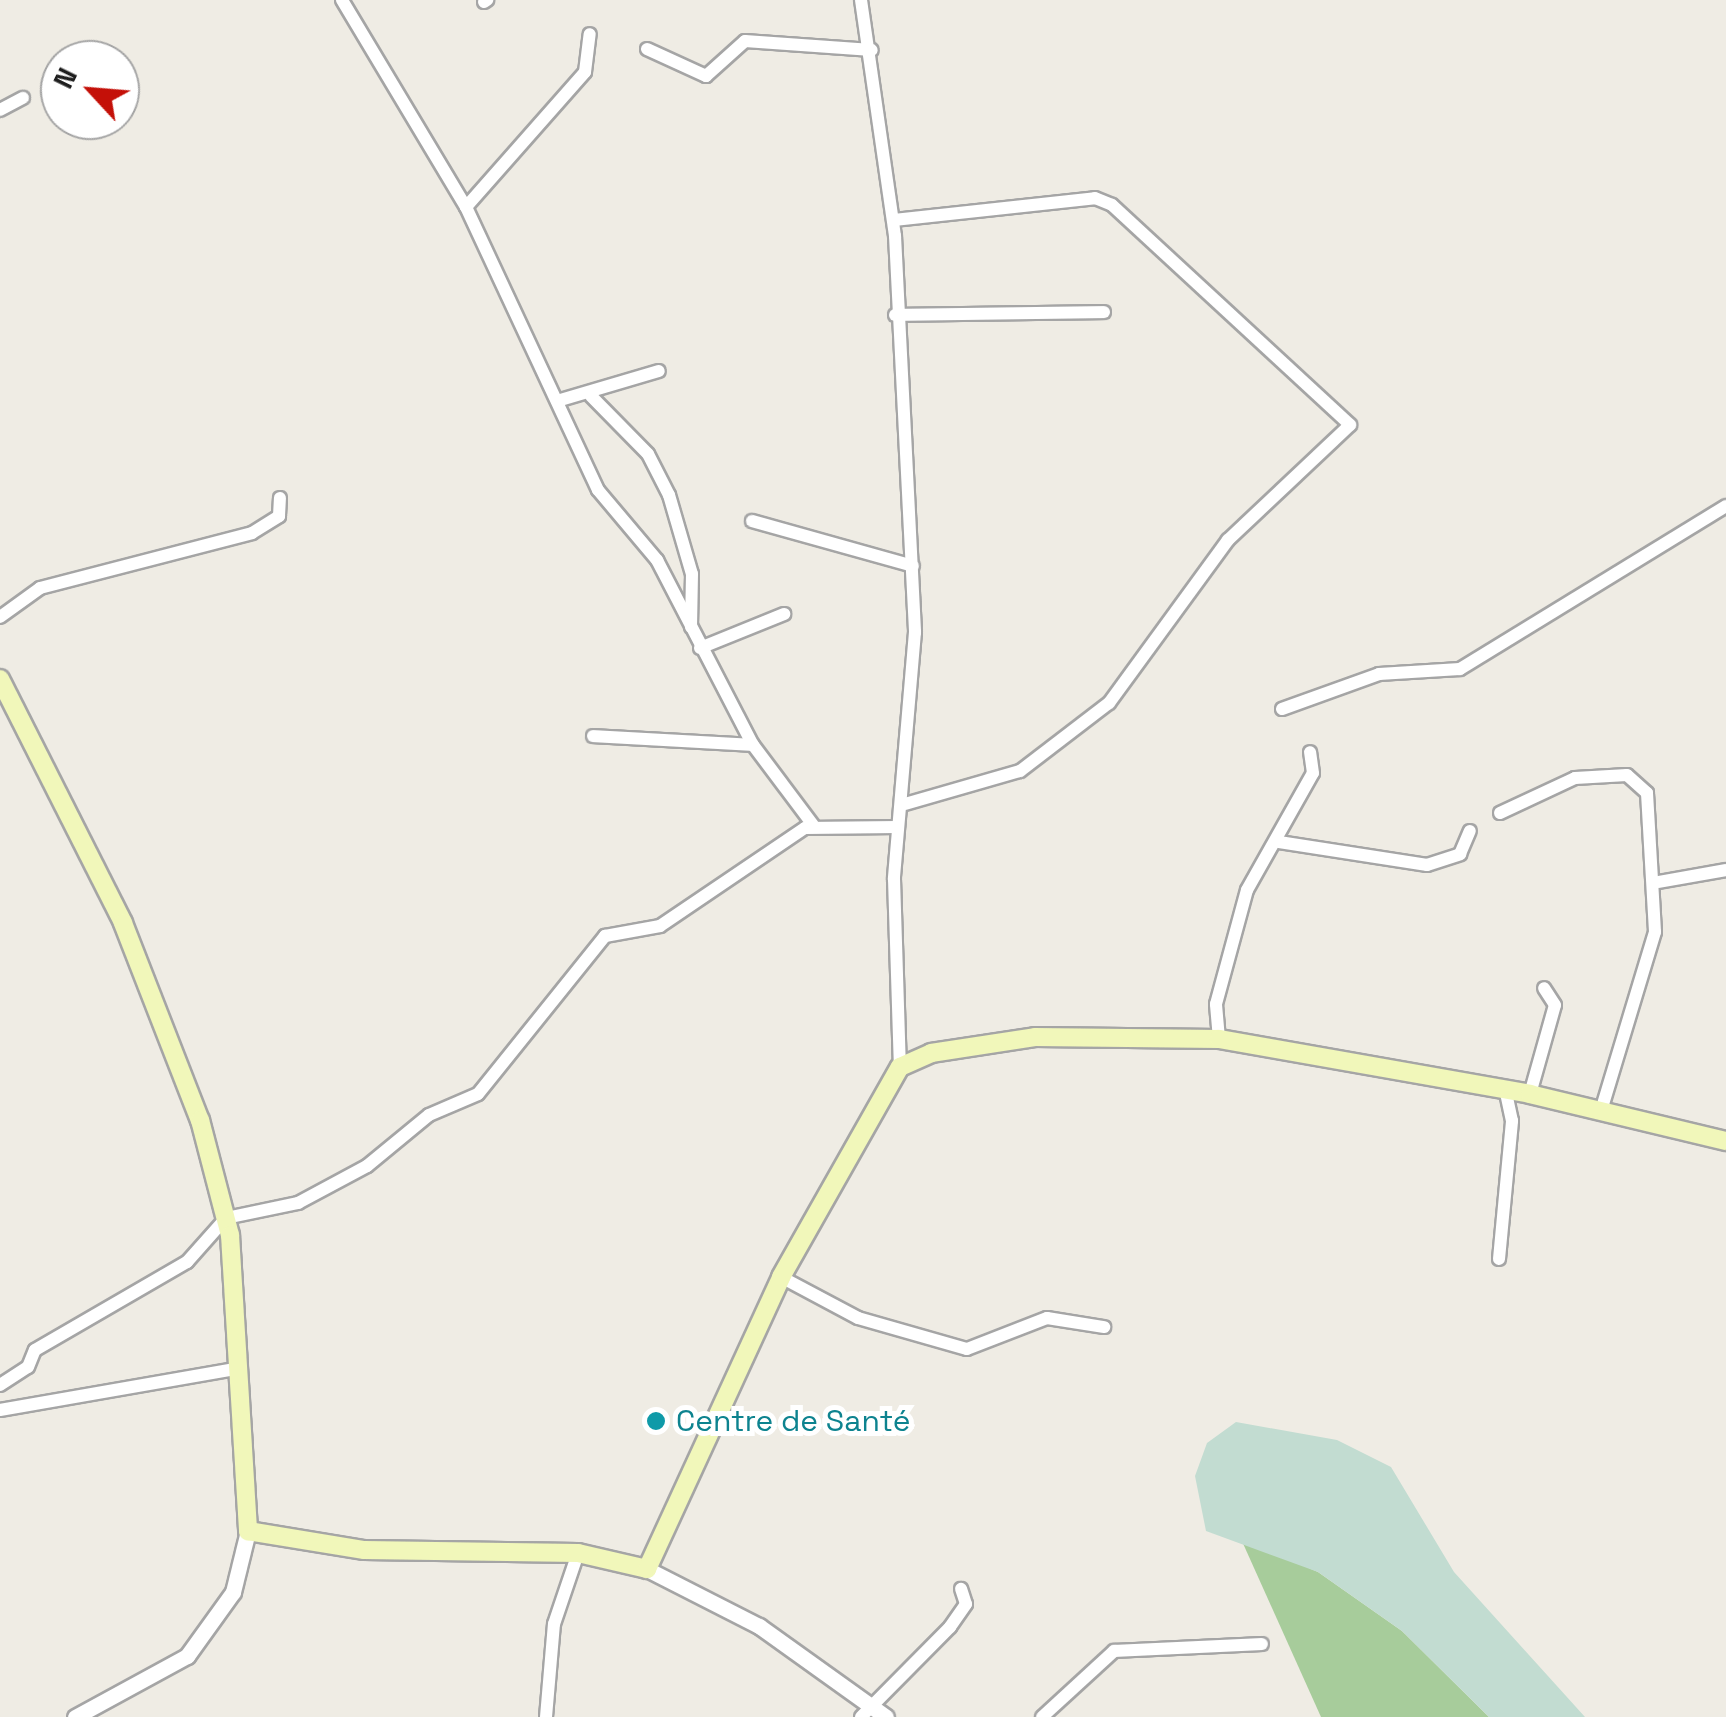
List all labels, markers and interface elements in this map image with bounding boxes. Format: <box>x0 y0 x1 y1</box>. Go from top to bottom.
north arrow <box>40 40 140 140</box>
text: N <box>45 61 85 94</box>
place label: Centre de Santé <box>676 1403 910 1439</box>
marker: Centre de Santé <box>645 1410 667 1432</box>

